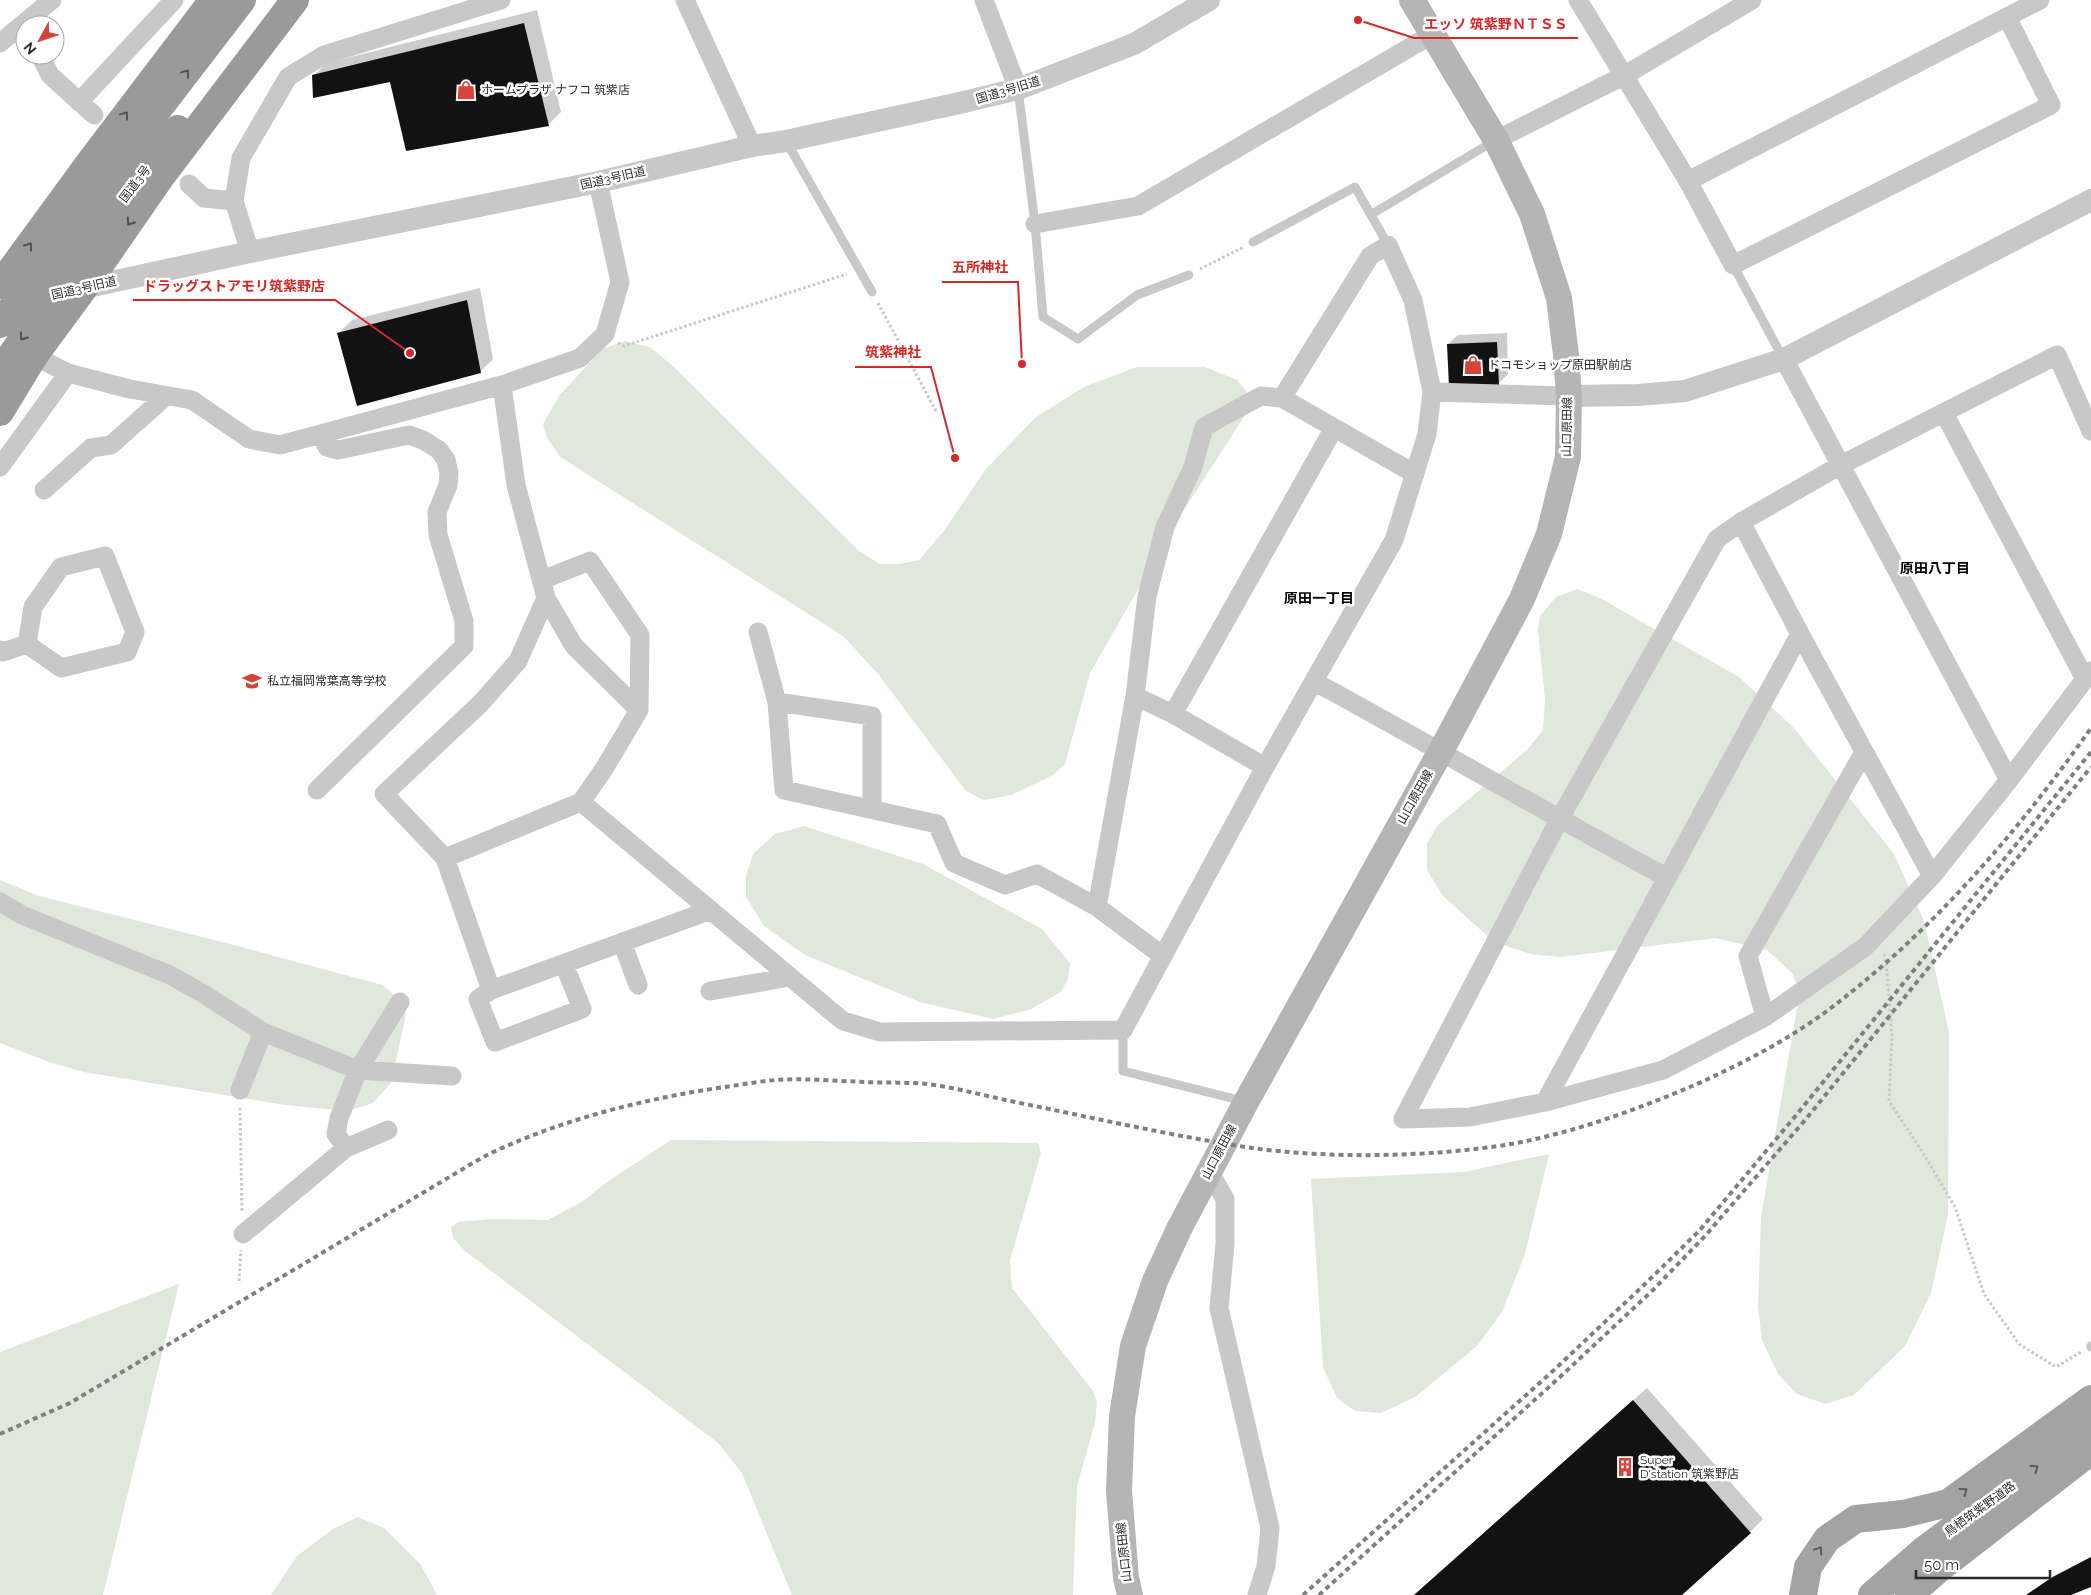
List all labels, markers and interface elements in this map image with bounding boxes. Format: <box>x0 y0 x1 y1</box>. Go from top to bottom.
callout: エッソ 筑紫野ＮＴＳＳ <box>1414 9 1578 38</box>
north arrow <box>15 15 65 65</box>
text: エッソ 筑紫野ＮＴＳＳ <box>1424 16 1568 32</box>
text: N <box>20 39 40 58</box>
one-way arrow <box>180 69 189 79</box>
street label: 国道3号旧道 <box>974 74 1042 106</box>
shop icon: ホームプラザ ナフコ 筑紫店 <box>455 79 477 101</box>
place label: ホームプラザ ナフコ 筑紫店 <box>481 83 630 97</box>
one-way arrow <box>120 112 128 121</box>
street label: 国道3号 <box>117 163 153 205</box>
street label: 国道3号旧道 <box>579 164 647 192</box>
one-way arrow <box>127 216 136 225</box>
one-way arrow <box>23 242 32 252</box>
callout: 五所神社 <box>942 253 1018 282</box>
text: 五所神社 <box>952 259 1008 275</box>
callout: ドラッグストアモリ筑紫野店 <box>133 271 335 300</box>
street label: 国道3号旧道 <box>50 274 118 302</box>
text: ドラッグストアモリ筑紫野店 <box>143 278 325 294</box>
one-way arrow <box>20 331 29 341</box>
callout: 筑紫神社 <box>855 338 931 367</box>
text: 筑紫神社 <box>865 344 921 360</box>
shop icon: ドコモショップ原田駅前店 <box>1462 354 1484 376</box>
place label: ドコモショップ原田駅前店 <box>1488 358 1632 372</box>
street label: 山口原田線 <box>1559 397 1575 457</box>
district label: 原田八丁目 <box>1900 560 1970 576</box>
district label: 原田一丁目 <box>1284 590 1354 606</box>
school or university icon: 私立福岡常葉高等学校 <box>241 670 263 692</box>
place label: 私立福岡常葉高等学校 <box>267 674 387 688</box>
street label: 山口原田線 <box>1394 767 1436 827</box>
street label: 山口原田線 <box>1199 1122 1239 1182</box>
place label: Super D'station 筑紫野店 <box>1640 1453 1739 1481</box>
building icon: Super D'station 筑紫野店 <box>1614 1456 1636 1478</box>
one-way arrow <box>2029 1465 2039 1474</box>
street label: 鳥栖筑紫野道路 <box>1942 1479 2018 1539</box>
one-way arrow <box>1958 1488 1968 1497</box>
street label: 山口原田線 <box>1114 1521 1134 1583</box>
one-way arrow <box>1813 1546 1823 1555</box>
scale bar <box>1916 1548 2050 1580</box>
text: 50 m <box>1924 1556 1959 1574</box>

